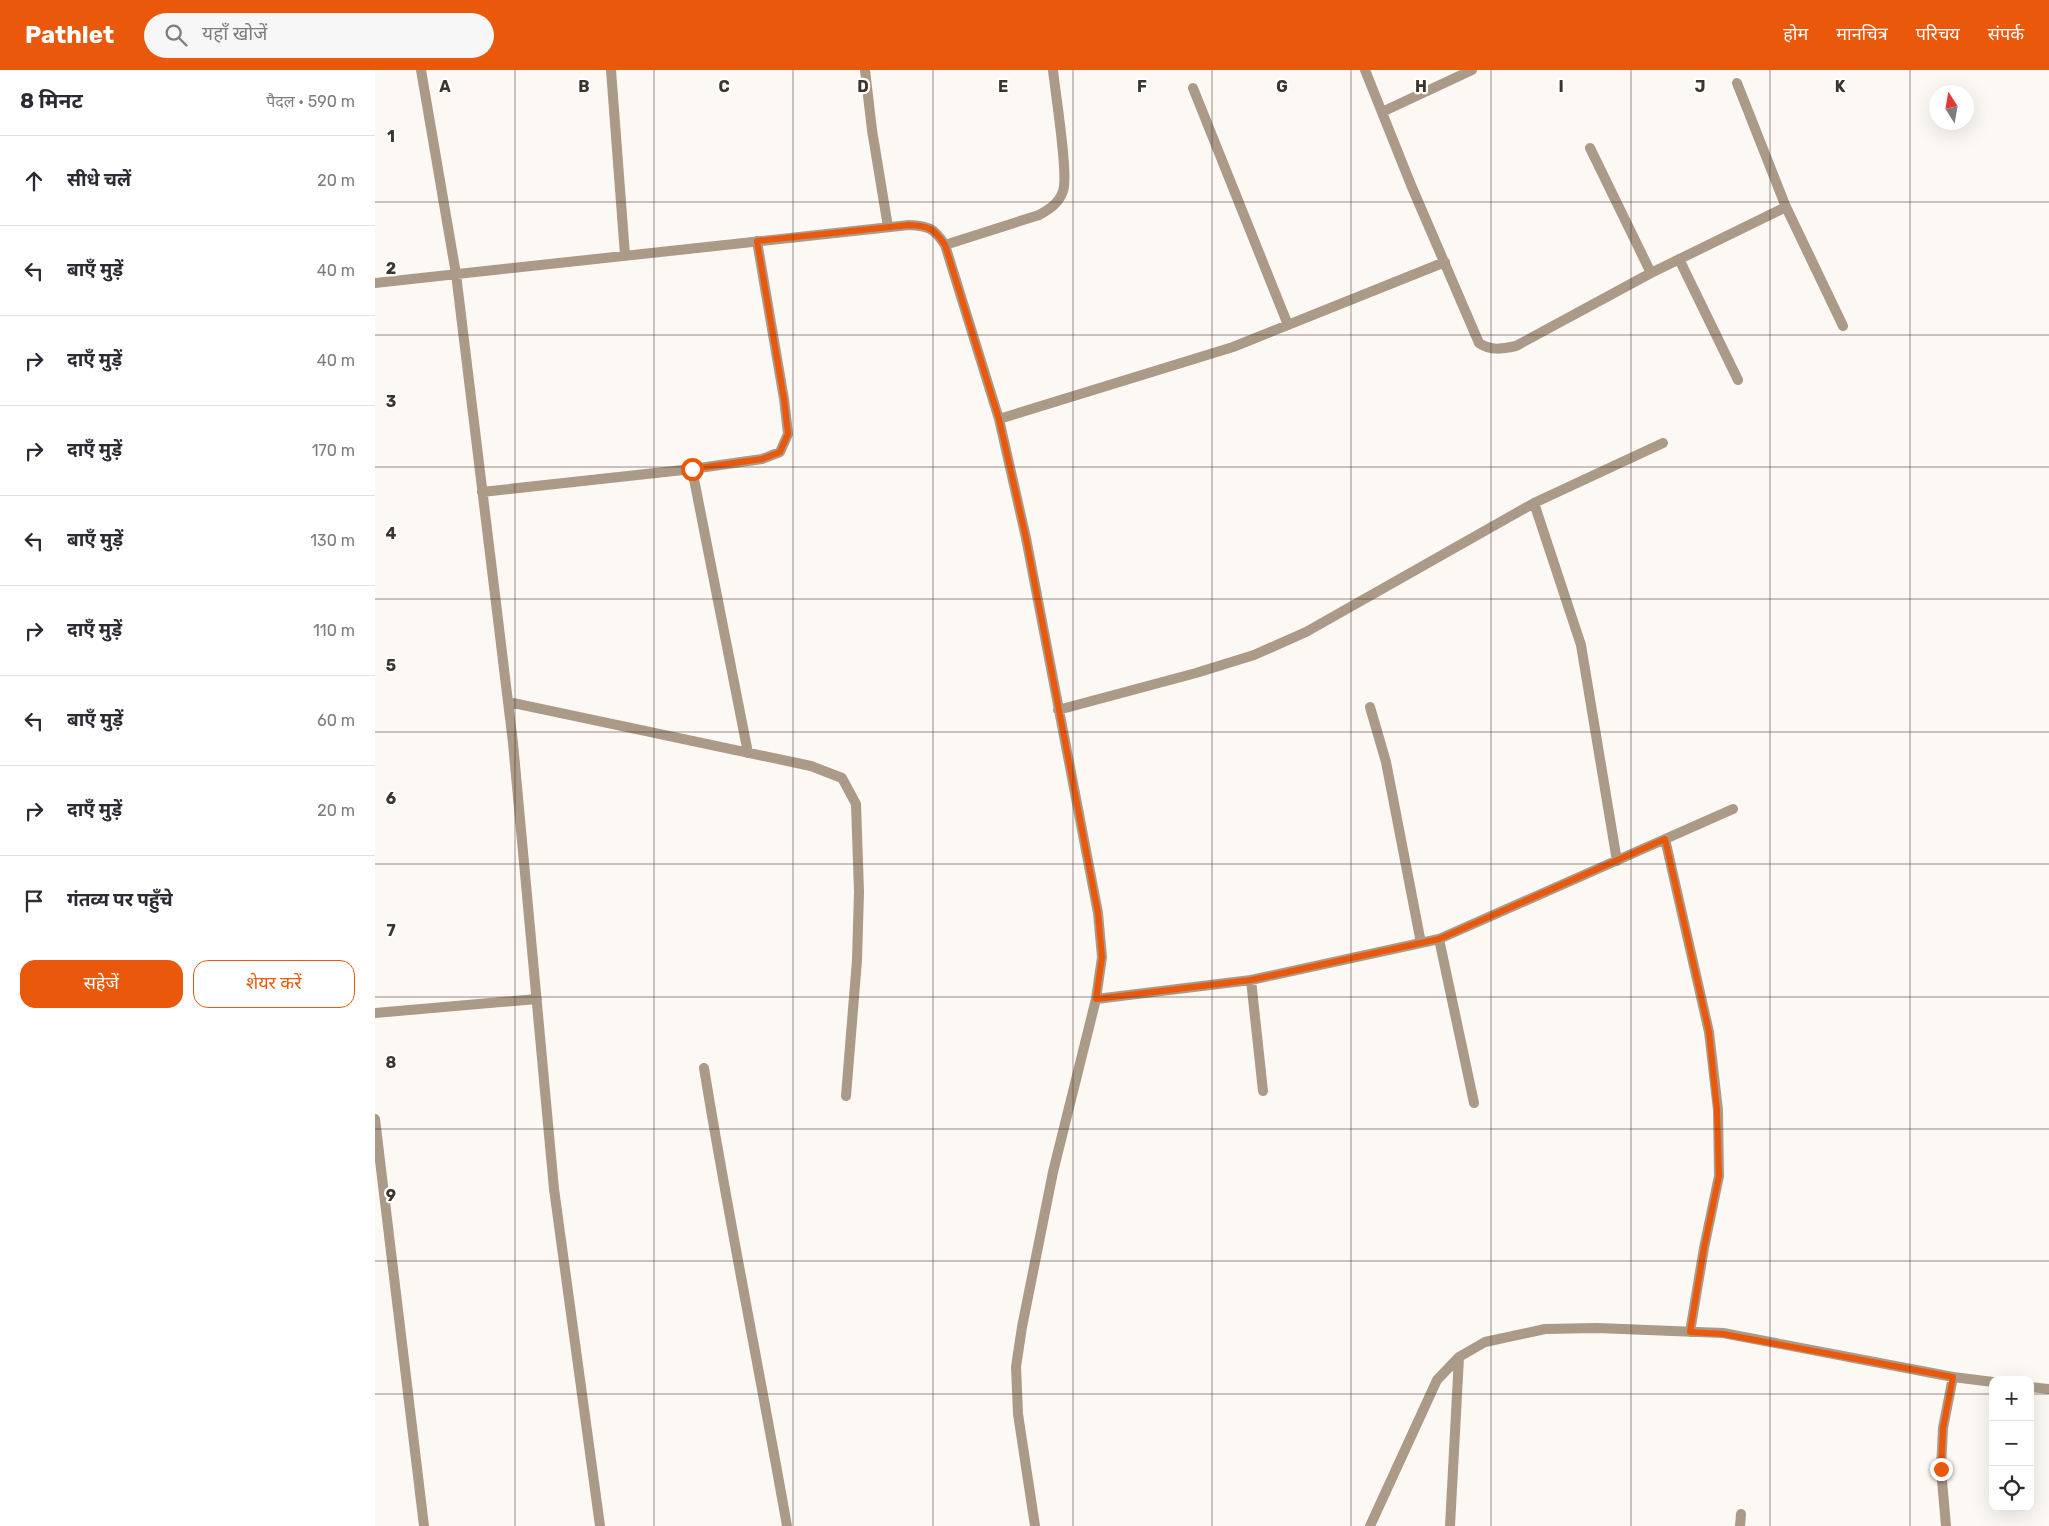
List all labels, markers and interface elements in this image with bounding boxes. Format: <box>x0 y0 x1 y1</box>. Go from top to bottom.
search box <box>144 13 494 58</box>
text: Pathlet <box>25 21 114 49</box>
icon: search <box>162 21 190 49</box>
text: यहाँ खोजें <box>202 22 267 45</box>
text: होम <box>1783 23 1808 45</box>
text: मानचित्र <box>1836 23 1888 45</box>
text: परिचय <box>1916 23 1960 45</box>
text: संपर्क <box>1988 23 2024 45</box>
text: A <box>439 77 451 96</box>
text: B <box>578 77 590 96</box>
text: C <box>718 77 730 96</box>
text: D <box>857 77 869 96</box>
text: E <box>998 77 1008 96</box>
text: F <box>1137 77 1147 96</box>
text: G <box>1276 77 1288 96</box>
text: H <box>1415 77 1427 96</box>
text: I <box>1558 77 1564 96</box>
text: J <box>1695 77 1705 96</box>
text: K <box>1835 77 1846 96</box>
north arrow <box>1929 85 1974 130</box>
text: 8 मिनट <box>20 88 83 113</box>
text: पैदल · 590 m <box>266 92 355 111</box>
text: 1 <box>387 127 395 146</box>
icon: ahead <box>20 167 48 195</box>
text: सीधे चलें <box>67 168 131 191</box>
text: 20 m <box>317 171 355 190</box>
icon: left <box>20 257 48 285</box>
text: बाएँ मुड़ें <box>67 258 123 281</box>
text: 2 <box>386 259 396 278</box>
text: 40 m <box>317 261 355 280</box>
icon: right <box>20 347 48 375</box>
text: दाएँ मुड़ें <box>67 348 122 371</box>
text: 40 m <box>317 351 355 370</box>
text: 3 <box>386 392 396 411</box>
icon: right <box>20 437 48 465</box>
text: दाएँ मुड़ें <box>67 438 122 461</box>
text: 170 m <box>312 441 355 460</box>
route start <box>681 458 704 481</box>
text: 4 <box>386 524 397 543</box>
icon: left <box>20 527 48 555</box>
text: बाएँ मुड़ें <box>67 528 123 551</box>
text: 130 m <box>310 531 355 550</box>
icon: right <box>20 617 48 645</box>
text: दाएँ मुड़ें <box>67 618 122 641</box>
text: 110 m <box>313 621 355 640</box>
text: 5 <box>386 656 396 675</box>
icon: left <box>20 707 48 735</box>
text: बाएँ मुड़ें <box>67 708 123 731</box>
text: 60 m <box>317 711 355 730</box>
text: 6 <box>386 789 396 808</box>
icon: right <box>20 797 48 825</box>
text: दाएँ मुड़ें <box>67 798 122 821</box>
text: 20 m <box>317 801 355 820</box>
icon: arrive <box>20 887 48 915</box>
text: गंतव्य पर पहुँचे <box>67 888 173 911</box>
text: 7 <box>386 921 396 940</box>
button: सहेजें <box>20 960 183 1008</box>
button: शेयर करें <box>193 960 355 1008</box>
text: 8 <box>386 1053 397 1072</box>
text: 9 <box>386 1186 396 1205</box>
map controls <box>1989 1376 2034 1511</box>
button: + <box>1989 1376 2034 1421</box>
button: − <box>1989 1421 2034 1466</box>
route end <box>1930 1458 1953 1481</box>
button: locate <box>1989 1466 2034 1511</box>

